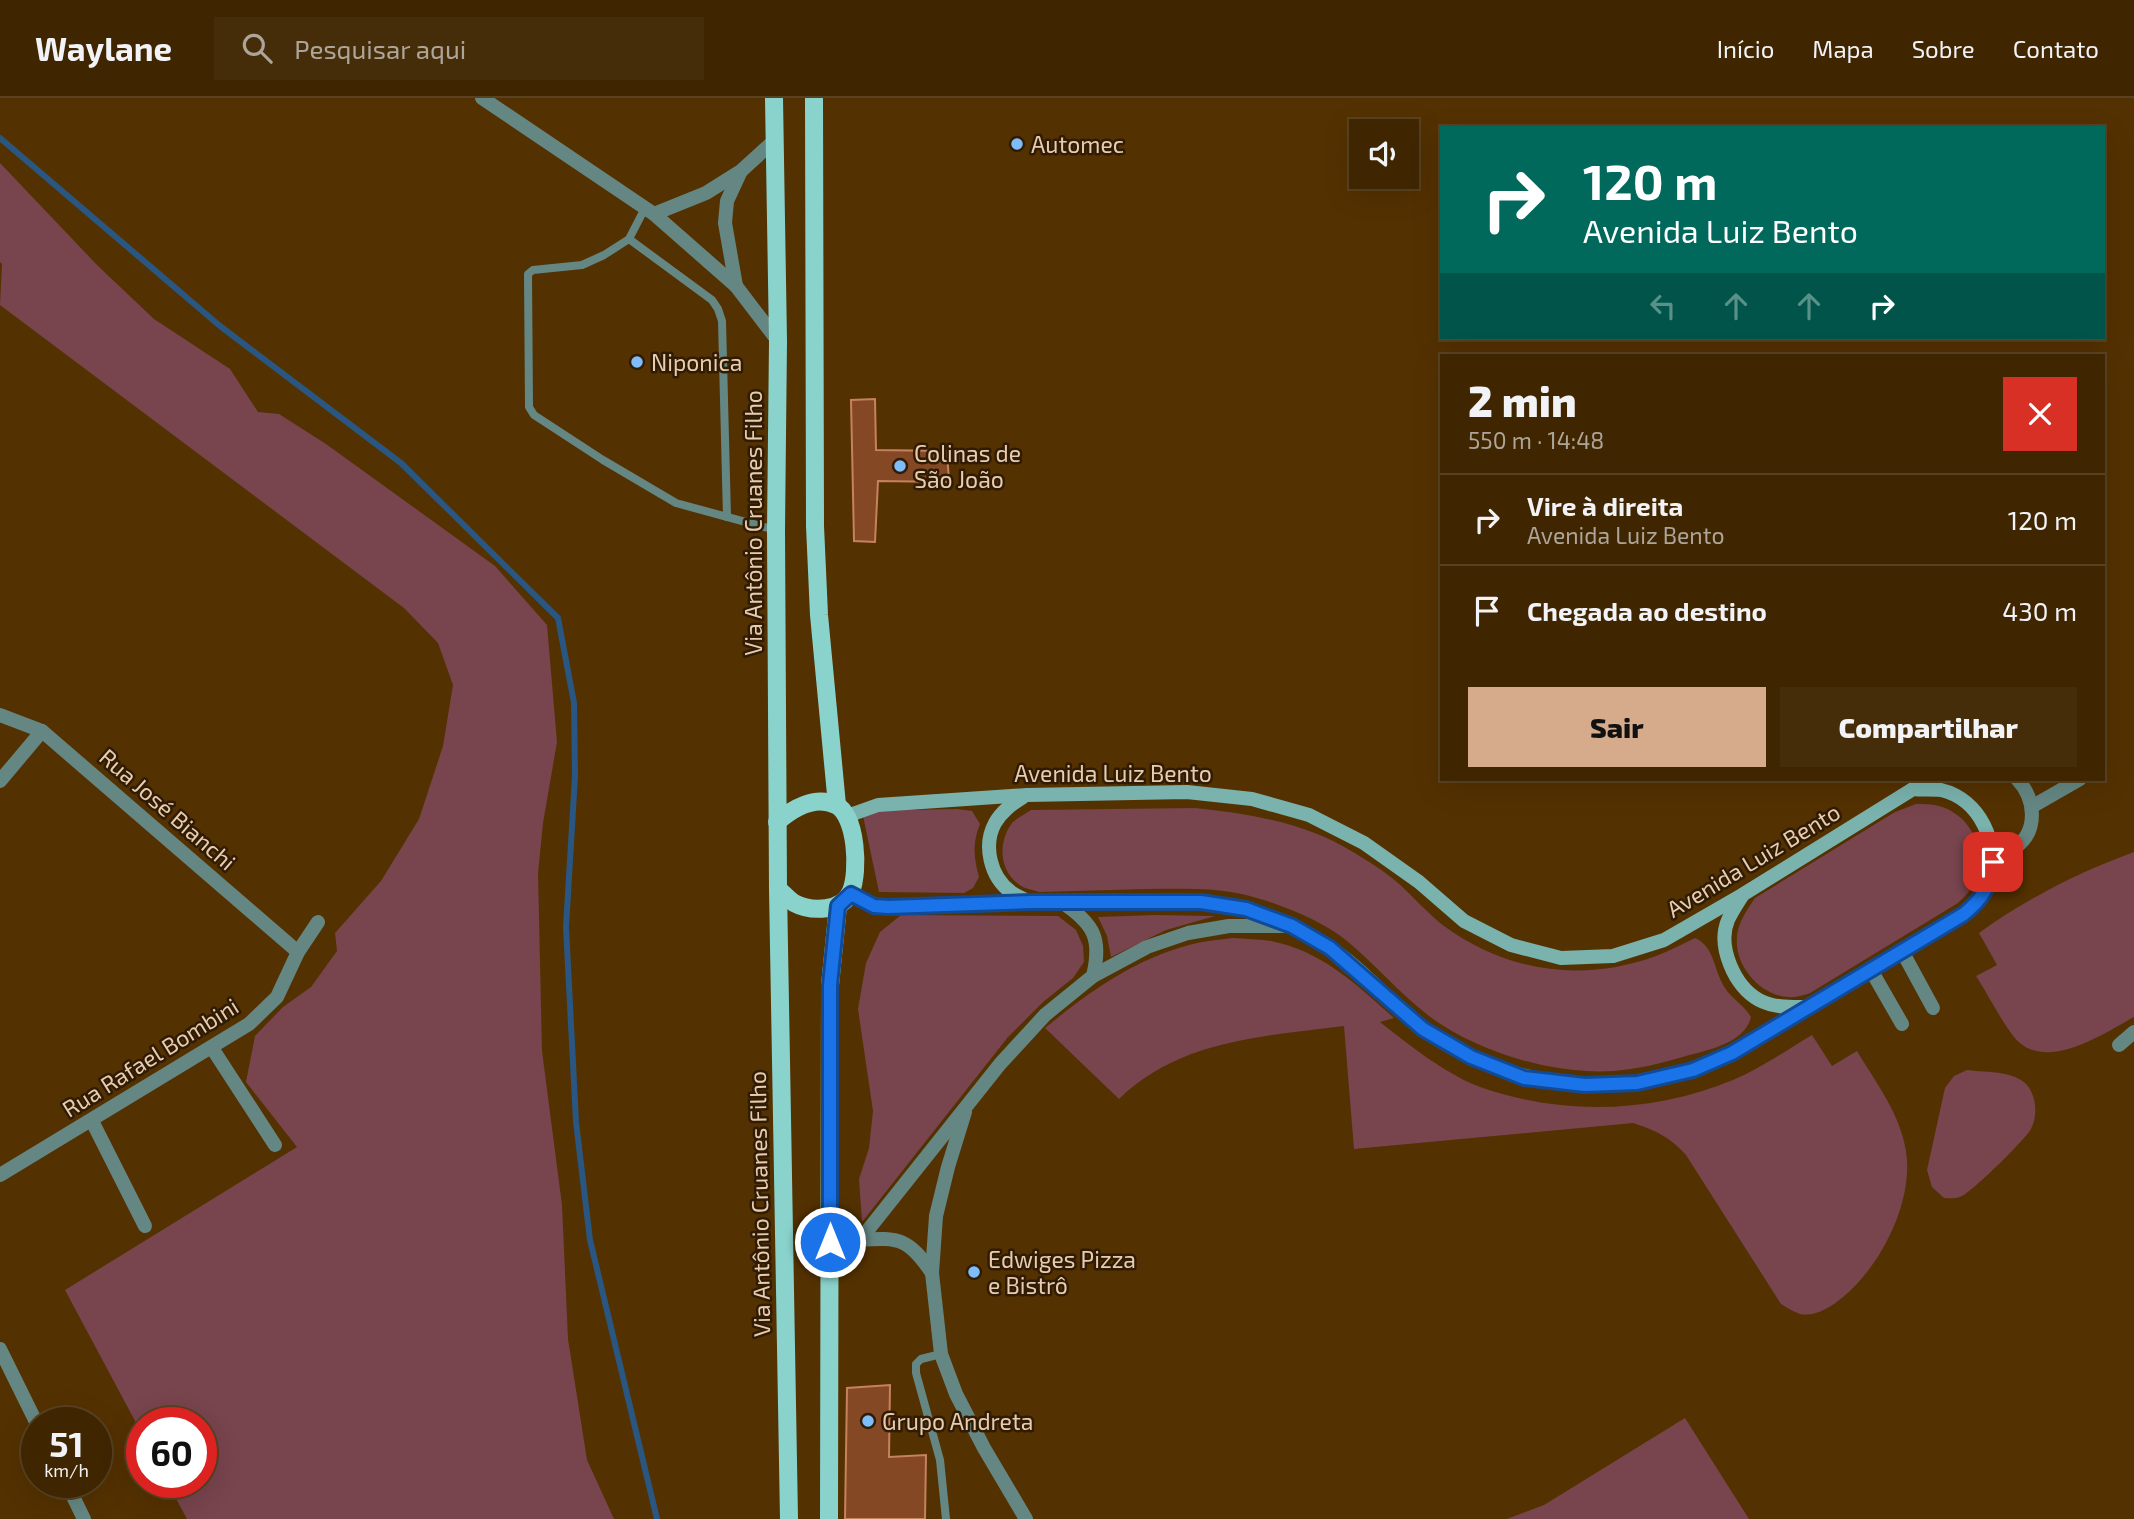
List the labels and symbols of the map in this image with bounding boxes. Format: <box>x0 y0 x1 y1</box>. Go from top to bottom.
place label: Automec <box>1031 130 1124 158</box>
marker: Automec <box>1009 136 1025 152</box>
place label: Niponica <box>651 348 742 376</box>
marker: Niponica <box>629 354 645 370</box>
street label: Via Antônio Cruanes Filho <box>739 390 767 656</box>
place label: Colinas de São João <box>914 439 1021 493</box>
marker: Colinas de São João <box>892 458 908 474</box>
street label: Rua José Bianchi <box>94 742 242 876</box>
street label: Avenida Luiz Bento <box>1014 759 1212 787</box>
street label: Avenida Luiz Bento <box>1661 797 1845 923</box>
pin <box>1963 832 2023 892</box>
street label: Rua Rafael Bombini <box>57 992 243 1122</box>
street label: Via Antônio Cruanes Filho <box>743 1071 775 1337</box>
position arrow <box>793 1205 867 1279</box>
place label: Edwiges Pizza e Bistrô <box>988 1245 1136 1299</box>
marker: Edwiges Pizza e Bistrô <box>966 1264 982 1280</box>
speed limit sign: 60 <box>126 1407 217 1498</box>
place label: Grupo Andreta <box>882 1407 1033 1435</box>
marker: Grupo Andreta <box>860 1413 876 1429</box>

